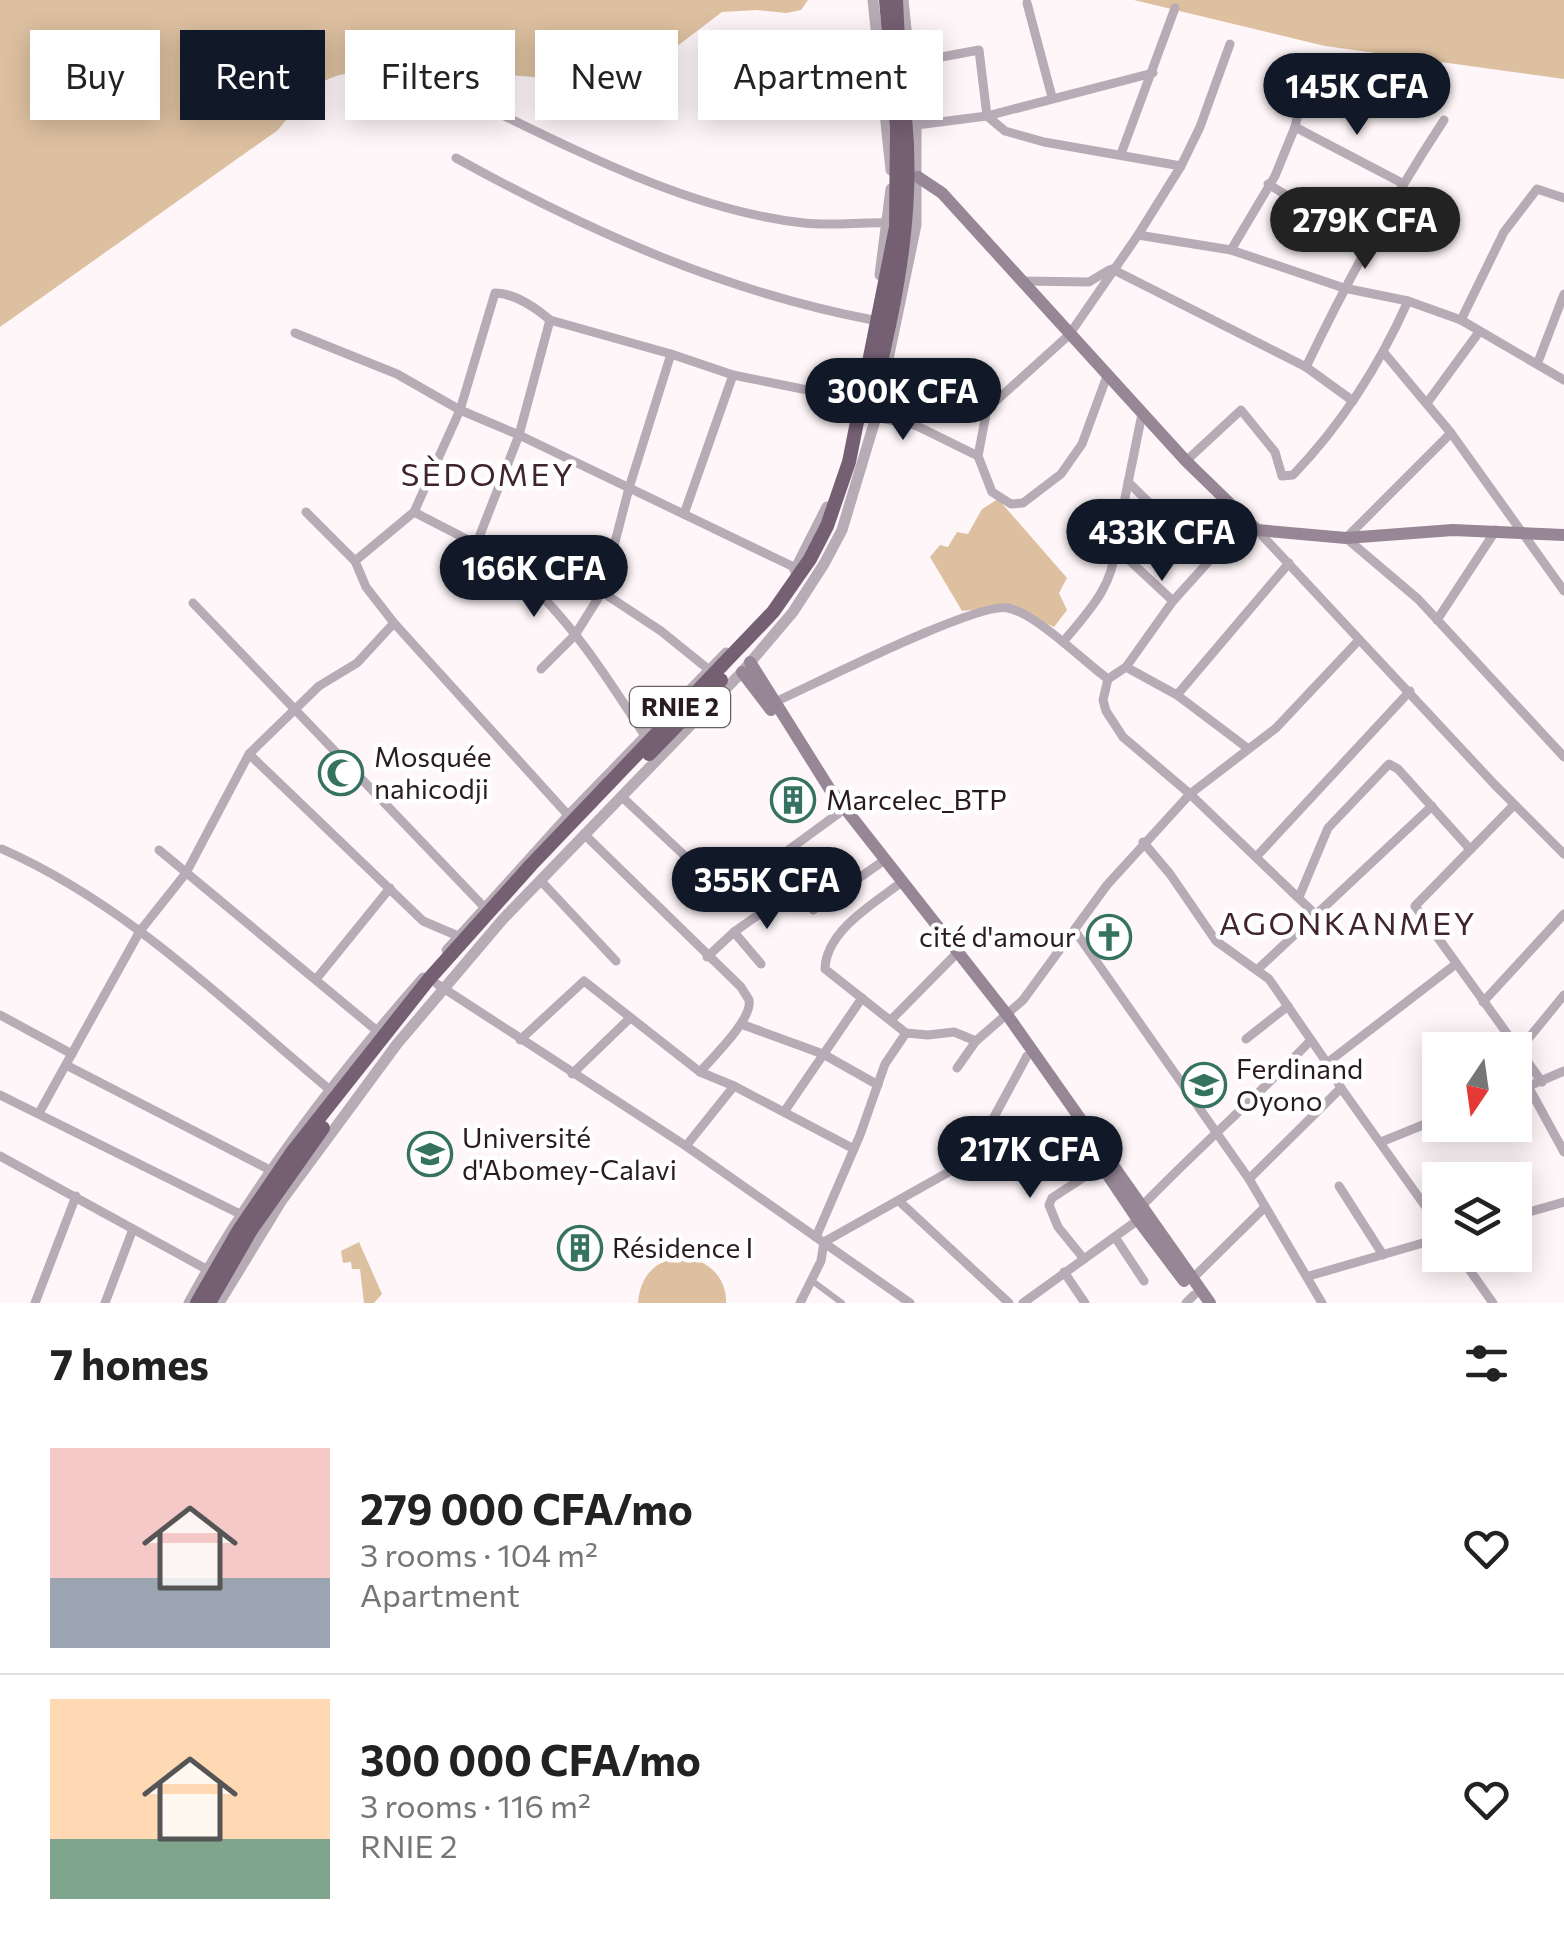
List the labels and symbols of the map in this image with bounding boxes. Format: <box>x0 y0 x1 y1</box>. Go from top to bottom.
pin: 145K CFA <box>1254 53 1460 138</box>
pin: 279K CFA <box>1262 187 1468 272</box>
pin: 300K CFA <box>800 358 1006 443</box>
district label: SÈDOMEY <box>401 453 575 493</box>
pin: 433K CFA <box>1059 499 1265 584</box>
pin: 166K CFA <box>431 535 637 620</box>
road number: RNIE 2 <box>630 687 730 727</box>
place label: Mosquée nahicodji <box>374 739 491 805</box>
mosque icon: Mosquée nahicodji <box>318 750 364 796</box>
building icon: Marcelec_BTP <box>770 777 816 823</box>
place label: Marcelec_BTP <box>826 782 1007 816</box>
pin: 355K CFA <box>664 847 870 932</box>
district label: AGONKANMEY <box>1219 902 1477 942</box>
church icon: cité d'amour <box>1086 914 1132 960</box>
place label: cité d'amour <box>919 919 1076 953</box>
north arrow <box>1422 1032 1532 1142</box>
place label: Ferdinand Oyono <box>1236 1051 1363 1117</box>
school or university icon: Ferdinand Oyono <box>1181 1062 1227 1108</box>
pin: 217K CFA <box>927 1116 1133 1201</box>
place label: Université d'Abomey-Calavi <box>462 1120 677 1186</box>
school or university icon: Université d'Abomey-Calavi <box>407 1131 453 1177</box>
building icon: Résidence I <box>557 1225 603 1271</box>
place label: Résidence I <box>612 1230 753 1264</box>

